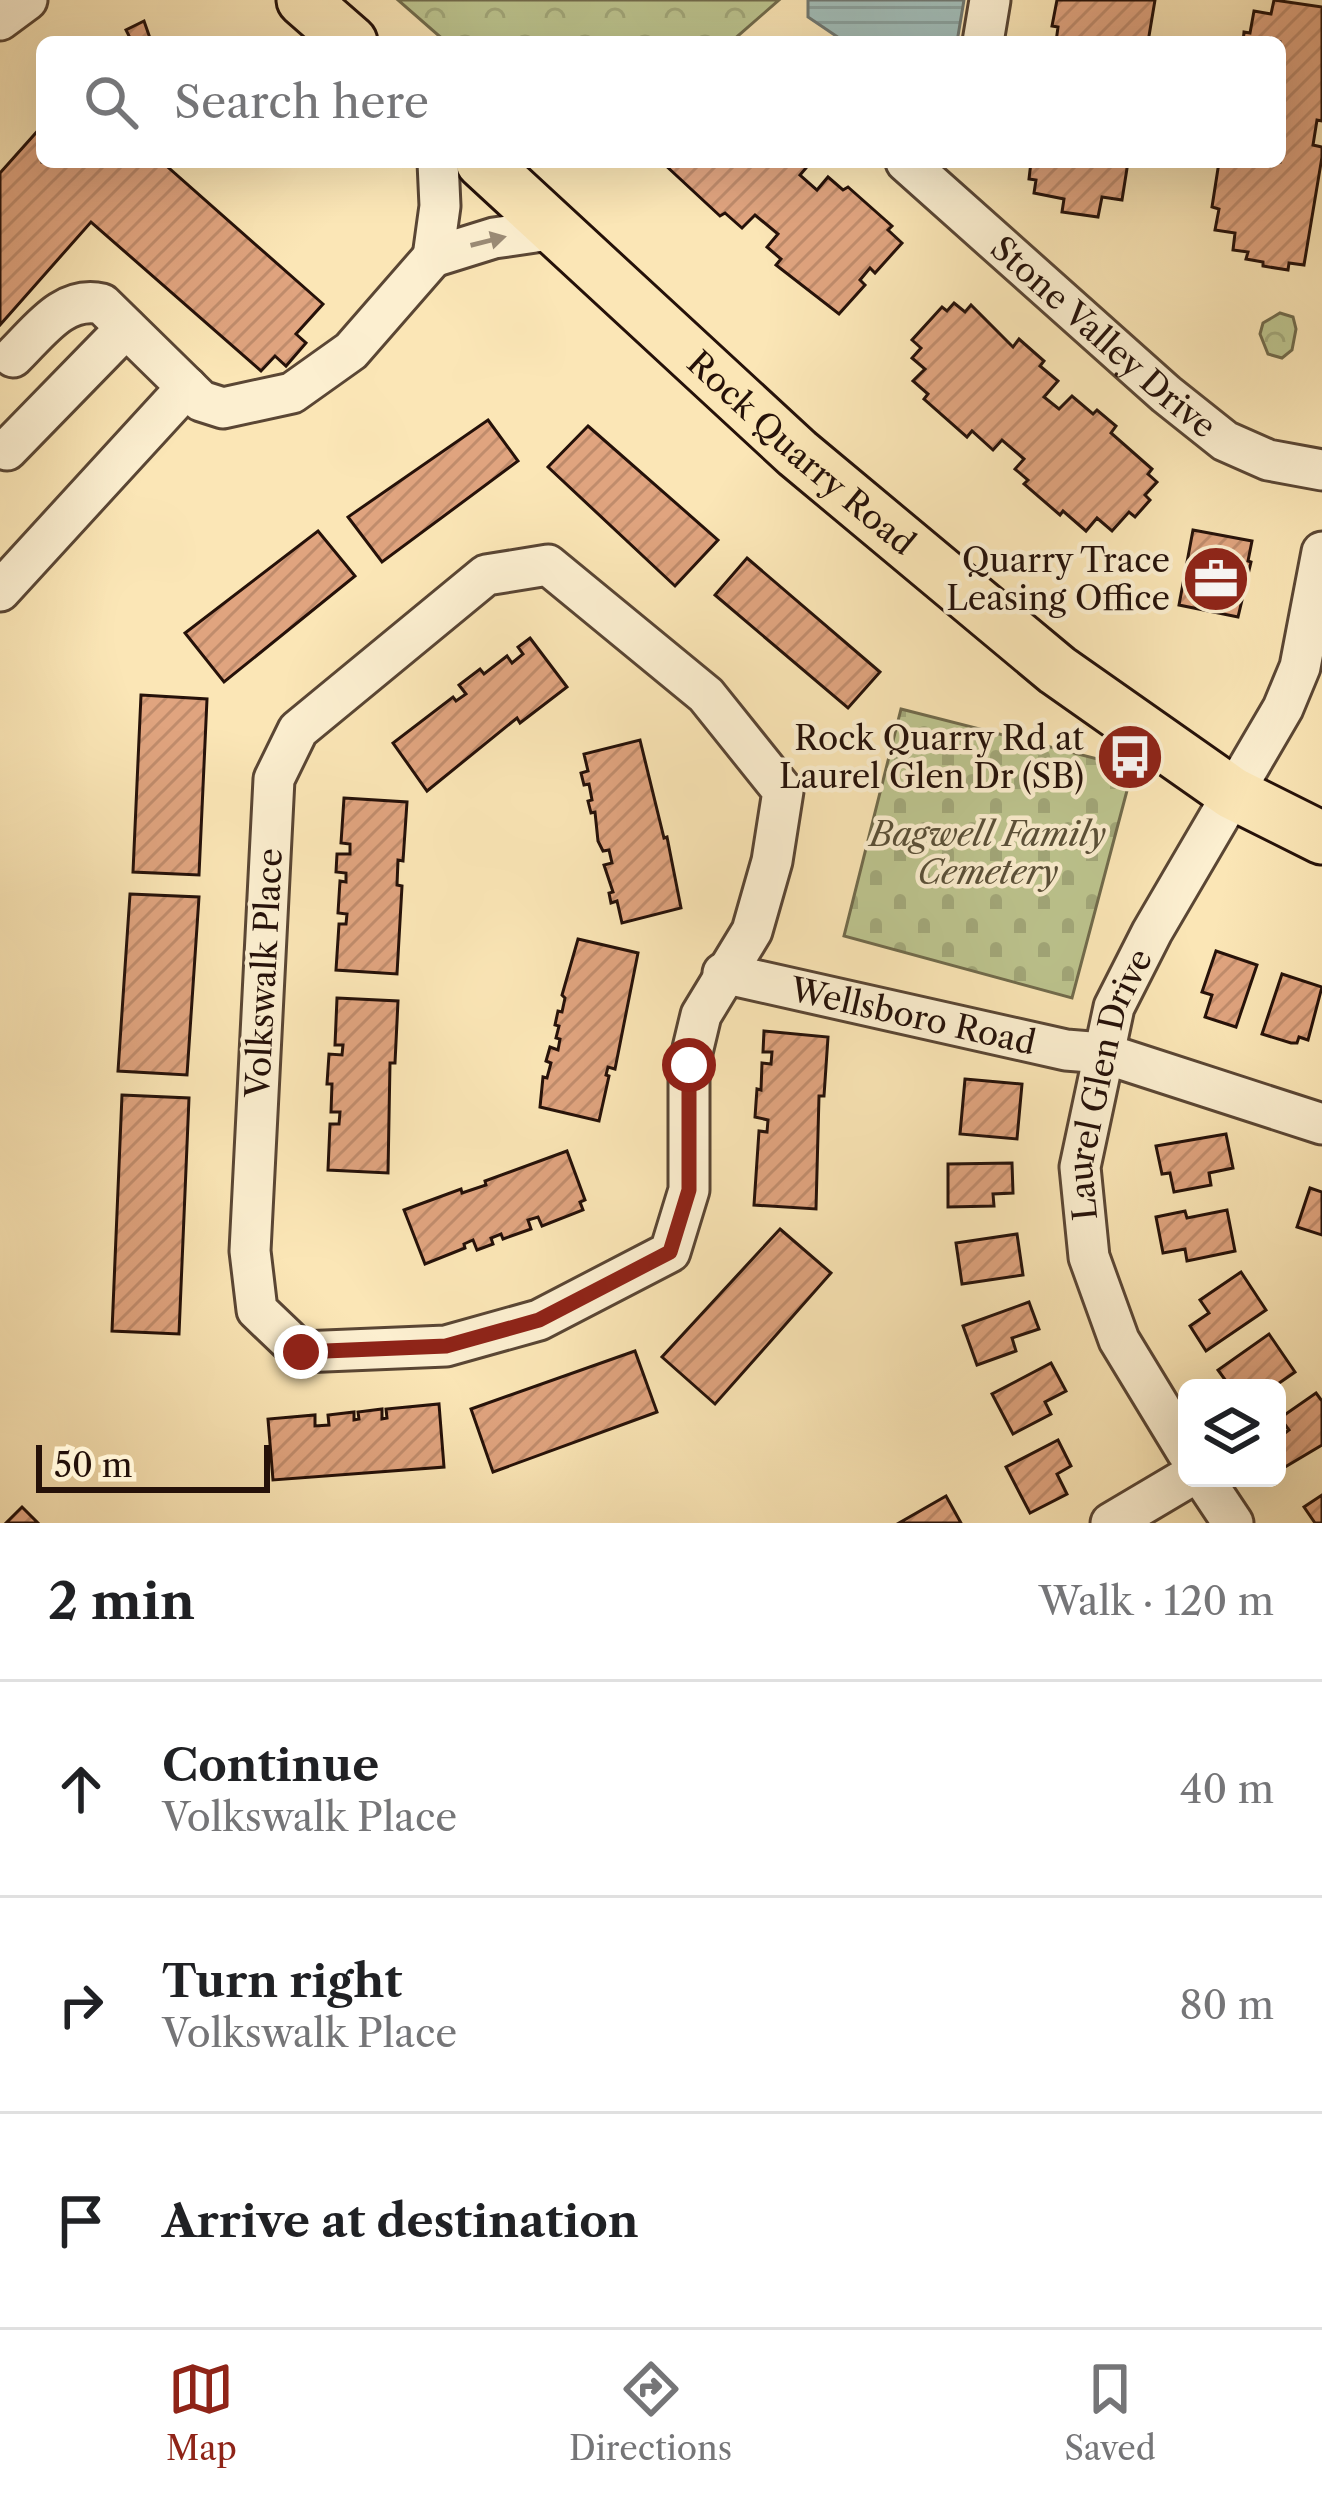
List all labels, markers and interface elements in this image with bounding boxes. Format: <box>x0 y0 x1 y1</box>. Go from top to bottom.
search box <box>36 36 1286 168</box>
icon: search <box>78 69 144 135</box>
text: Search here <box>174 74 429 130</box>
street label: Stone Valley Drive <box>983 227 1225 446</box>
one-way arrow <box>470 231 507 250</box>
street label: Rock Quarry Road <box>679 342 924 564</box>
place label: Quarry Trace Leasing Office <box>946 540 1170 619</box>
office icon: Quarry Trace Leasing Office <box>1181 544 1251 614</box>
place label: Rock Quarry Rd at Laurel Glen Dr (SB) <box>779 718 1084 797</box>
bus stop icon: Rock Quarry Rd at Laurel Glen Dr (SB) <box>1095 722 1165 792</box>
park label: Bagwell Family Cemetery <box>867 814 1106 893</box>
street label: Volkswalk Place <box>237 847 291 1100</box>
street label: Laurel Glen Drive <box>1059 942 1161 1223</box>
street label: Wellsboro Road <box>786 968 1040 1063</box>
route start <box>662 1038 716 1092</box>
route end <box>274 1325 328 1379</box>
map controls <box>1178 1379 1286 1487</box>
button: layers <box>1178 1379 1286 1487</box>
scale bar <box>36 1439 270 1492</box>
text: 50 m <box>54 1445 132 1486</box>
text: 2 min <box>48 1570 195 1632</box>
text: Walk · 120 m <box>1039 1577 1274 1625</box>
text: Continue <box>162 1737 379 1793</box>
icon: ahead <box>48 1756 114 1822</box>
text: 40 m <box>1180 1765 1274 1813</box>
text: Volkswalk Place <box>162 1793 457 1841</box>
text: Turn right <box>162 1953 402 2009</box>
icon: right <box>48 1972 114 2038</box>
text: 80 m <box>1179 1981 1274 2029</box>
text: Volkswalk Place <box>162 2009 457 2057</box>
icon: arrive <box>48 2188 114 2254</box>
text: Arrive at destination <box>162 2193 639 2249</box>
tab: Map <box>166 2356 237 2469</box>
tab: Directions <box>569 2356 732 2469</box>
tab: Saved <box>1064 2356 1156 2469</box>

